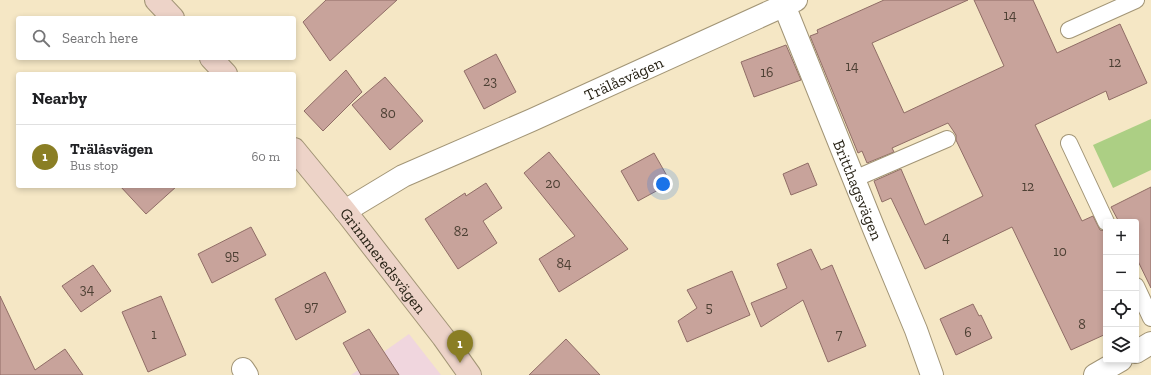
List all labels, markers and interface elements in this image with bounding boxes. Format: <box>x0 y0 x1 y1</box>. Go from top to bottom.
house number: 14 <box>1004 7 1017 24</box>
search box <box>16 16 296 60</box>
icon: search <box>30 27 52 49</box>
text: Search here <box>62 29 138 47</box>
street label: Trälåsvägen <box>581 52 667 105</box>
house number: 12 <box>1109 54 1121 71</box>
house number: 14 <box>846 58 859 75</box>
house number: 16 <box>761 64 773 81</box>
house number: 23 <box>483 73 497 90</box>
text: Nearby <box>32 88 87 108</box>
house number: 80 <box>380 105 396 122</box>
street label: Britthagsvägen <box>829 137 887 243</box>
text: Trälåsvägen <box>70 140 153 158</box>
text: 1 <box>42 149 48 164</box>
text: 60 m <box>251 149 280 164</box>
text: Bus stop <box>70 158 118 173</box>
your location <box>653 174 673 194</box>
house number: 20 <box>545 175 561 192</box>
house number: 12 <box>1022 178 1034 195</box>
street label: Grimmeredsvägen <box>336 204 431 318</box>
map controls <box>1103 219 1139 363</box>
button: + <box>1103 219 1139 255</box>
house number: 82 <box>454 223 468 240</box>
house number: 4 <box>942 229 950 246</box>
house number: 10 <box>1053 243 1067 260</box>
house number: 95 <box>225 247 239 264</box>
house number: 84 <box>556 255 572 272</box>
button: − <box>1103 255 1139 291</box>
house number: 34 <box>80 281 95 298</box>
button: locate <box>1103 291 1139 327</box>
house number: 97 <box>304 298 318 315</box>
house number: 5 <box>705 299 713 316</box>
house number: 8 <box>1078 316 1086 333</box>
house number: 6 <box>964 324 972 341</box>
house number: 1 <box>151 326 157 343</box>
house number: 7 <box>836 326 843 343</box>
button: layers <box>1103 327 1139 363</box>
pin: 1 <box>447 330 473 363</box>

